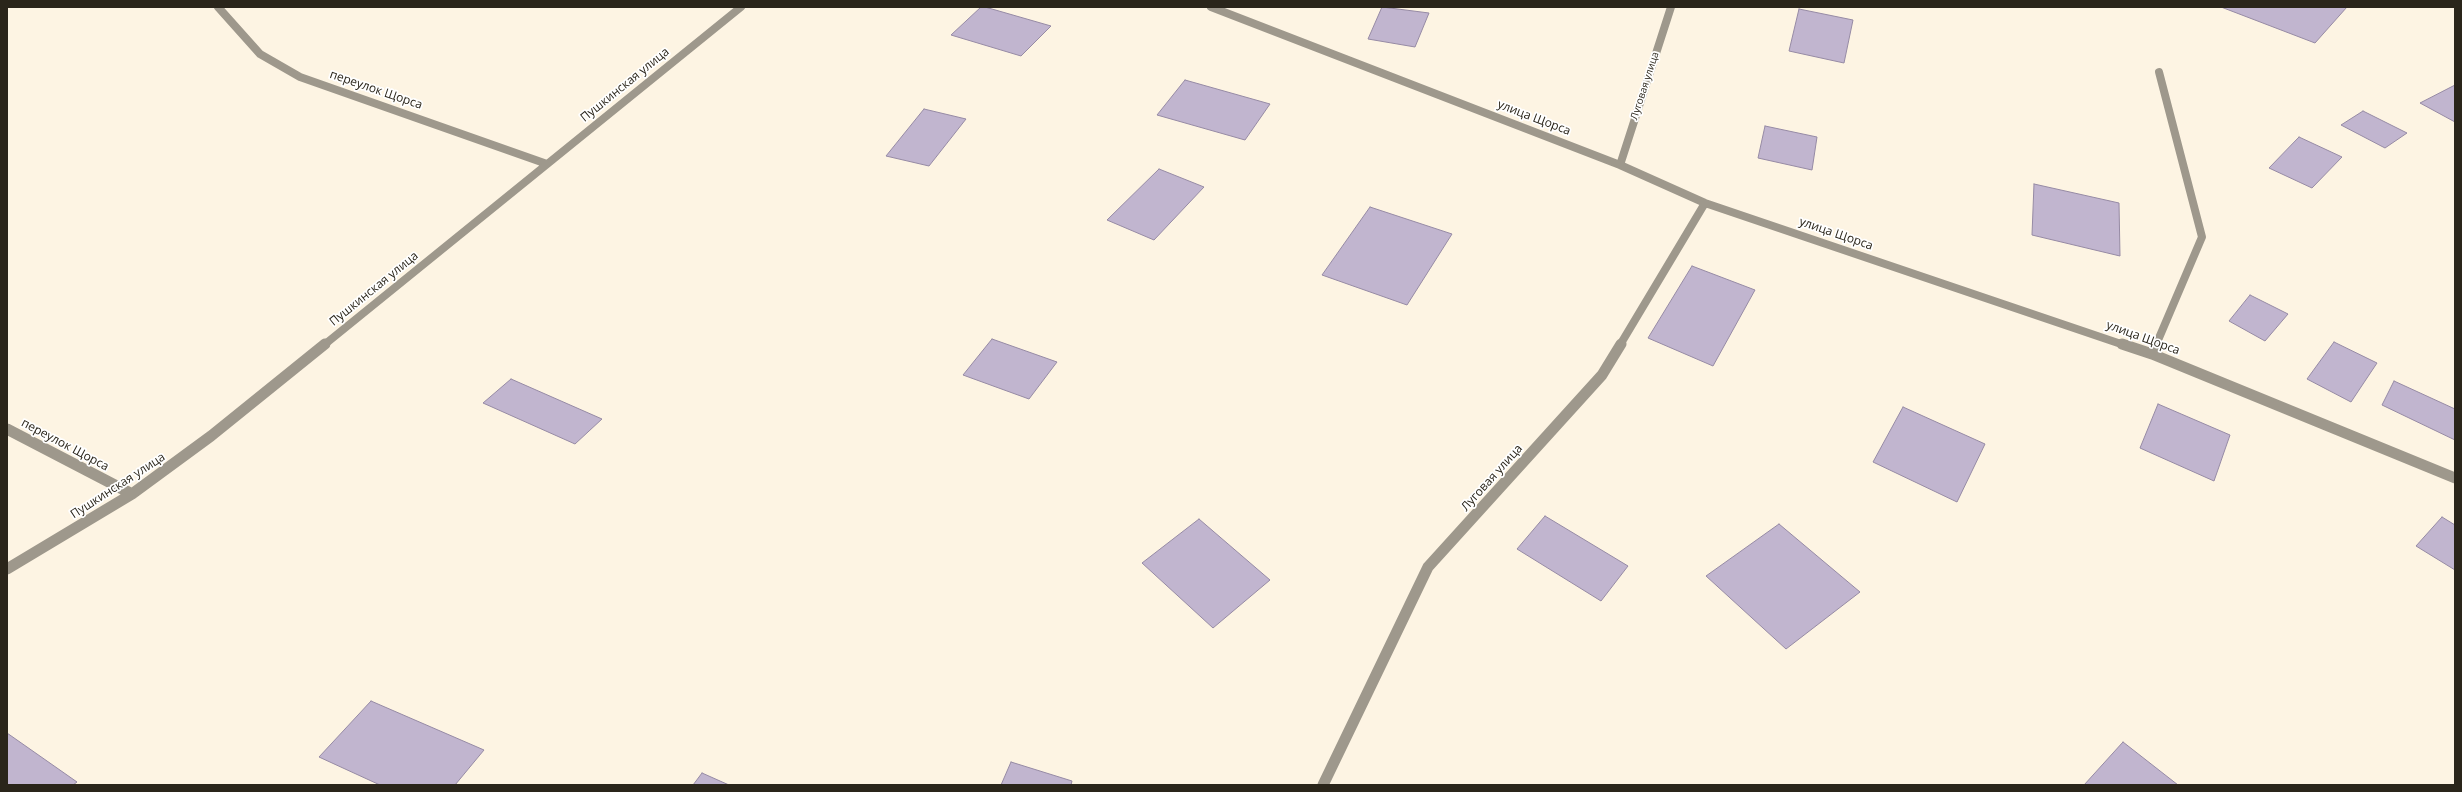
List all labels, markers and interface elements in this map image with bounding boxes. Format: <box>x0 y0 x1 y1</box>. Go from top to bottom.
street label: Пушкинская улица <box>578 45 672 125</box>
street label: Луговая улица <box>1628 51 1662 121</box>
street label: переулок Щорса <box>328 67 424 113</box>
street label: улица Щорса <box>1495 97 1573 139</box>
street label: улица Щорса <box>1797 215 1875 253</box>
street label: Пушкинская улица <box>327 249 421 329</box>
street label: улица Щорса <box>2104 318 2182 358</box>
street label: переулок Щорса <box>19 416 111 474</box>
street label: Луговая улица <box>1458 442 1526 514</box>
street label: Пушкинская улица <box>68 450 168 522</box>

